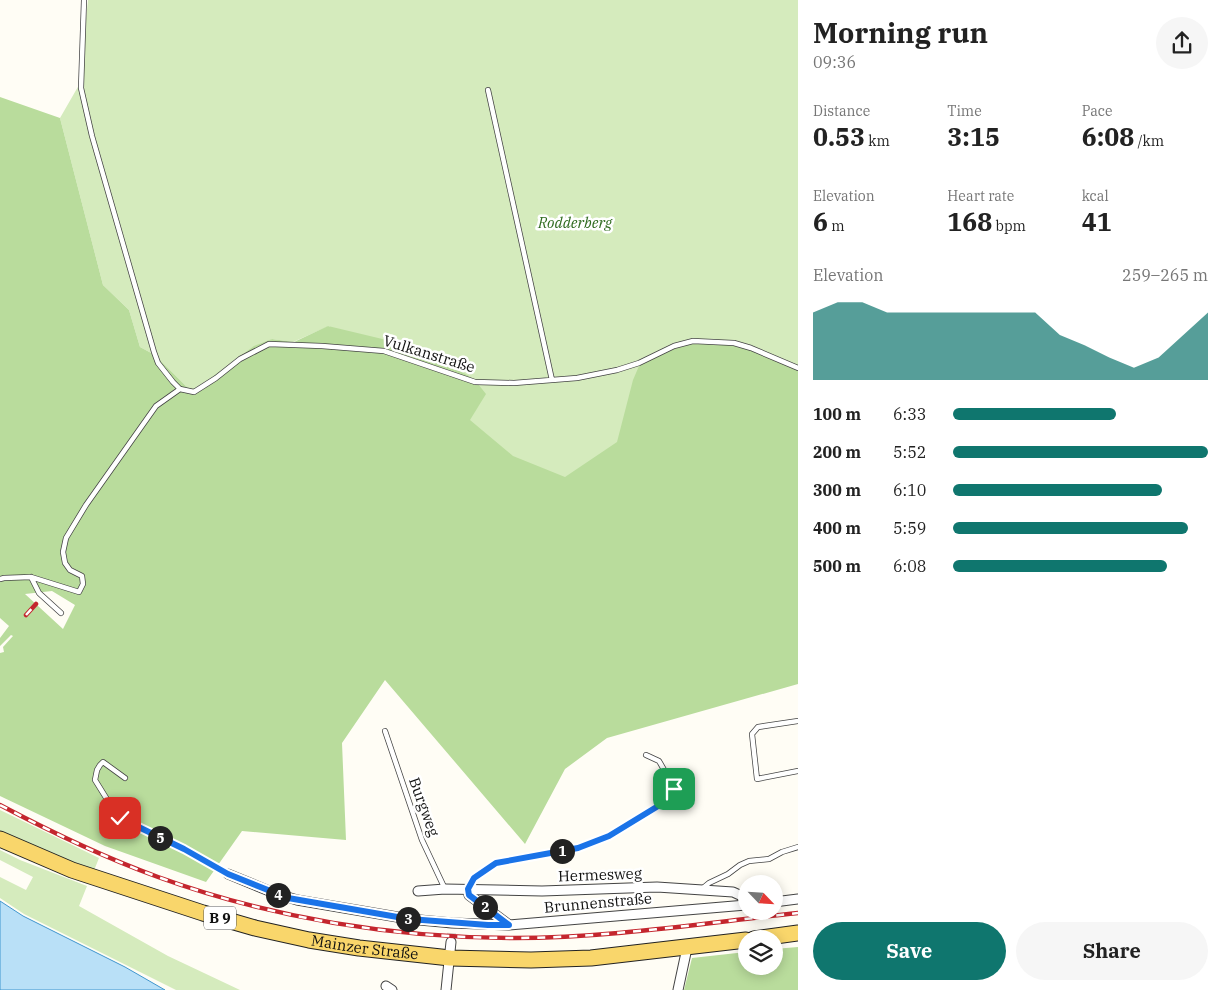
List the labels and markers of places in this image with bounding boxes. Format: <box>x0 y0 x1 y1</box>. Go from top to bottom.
pin <box>653 768 695 810</box>
pin <box>99 797 141 839</box>
pin: 5 <box>148 826 172 850</box>
pin: 1 <box>550 838 574 864</box>
pin: 4 <box>266 882 290 908</box>
pin: 2 <box>472 894 498 920</box>
pin: 3 <box>396 906 420 932</box>

